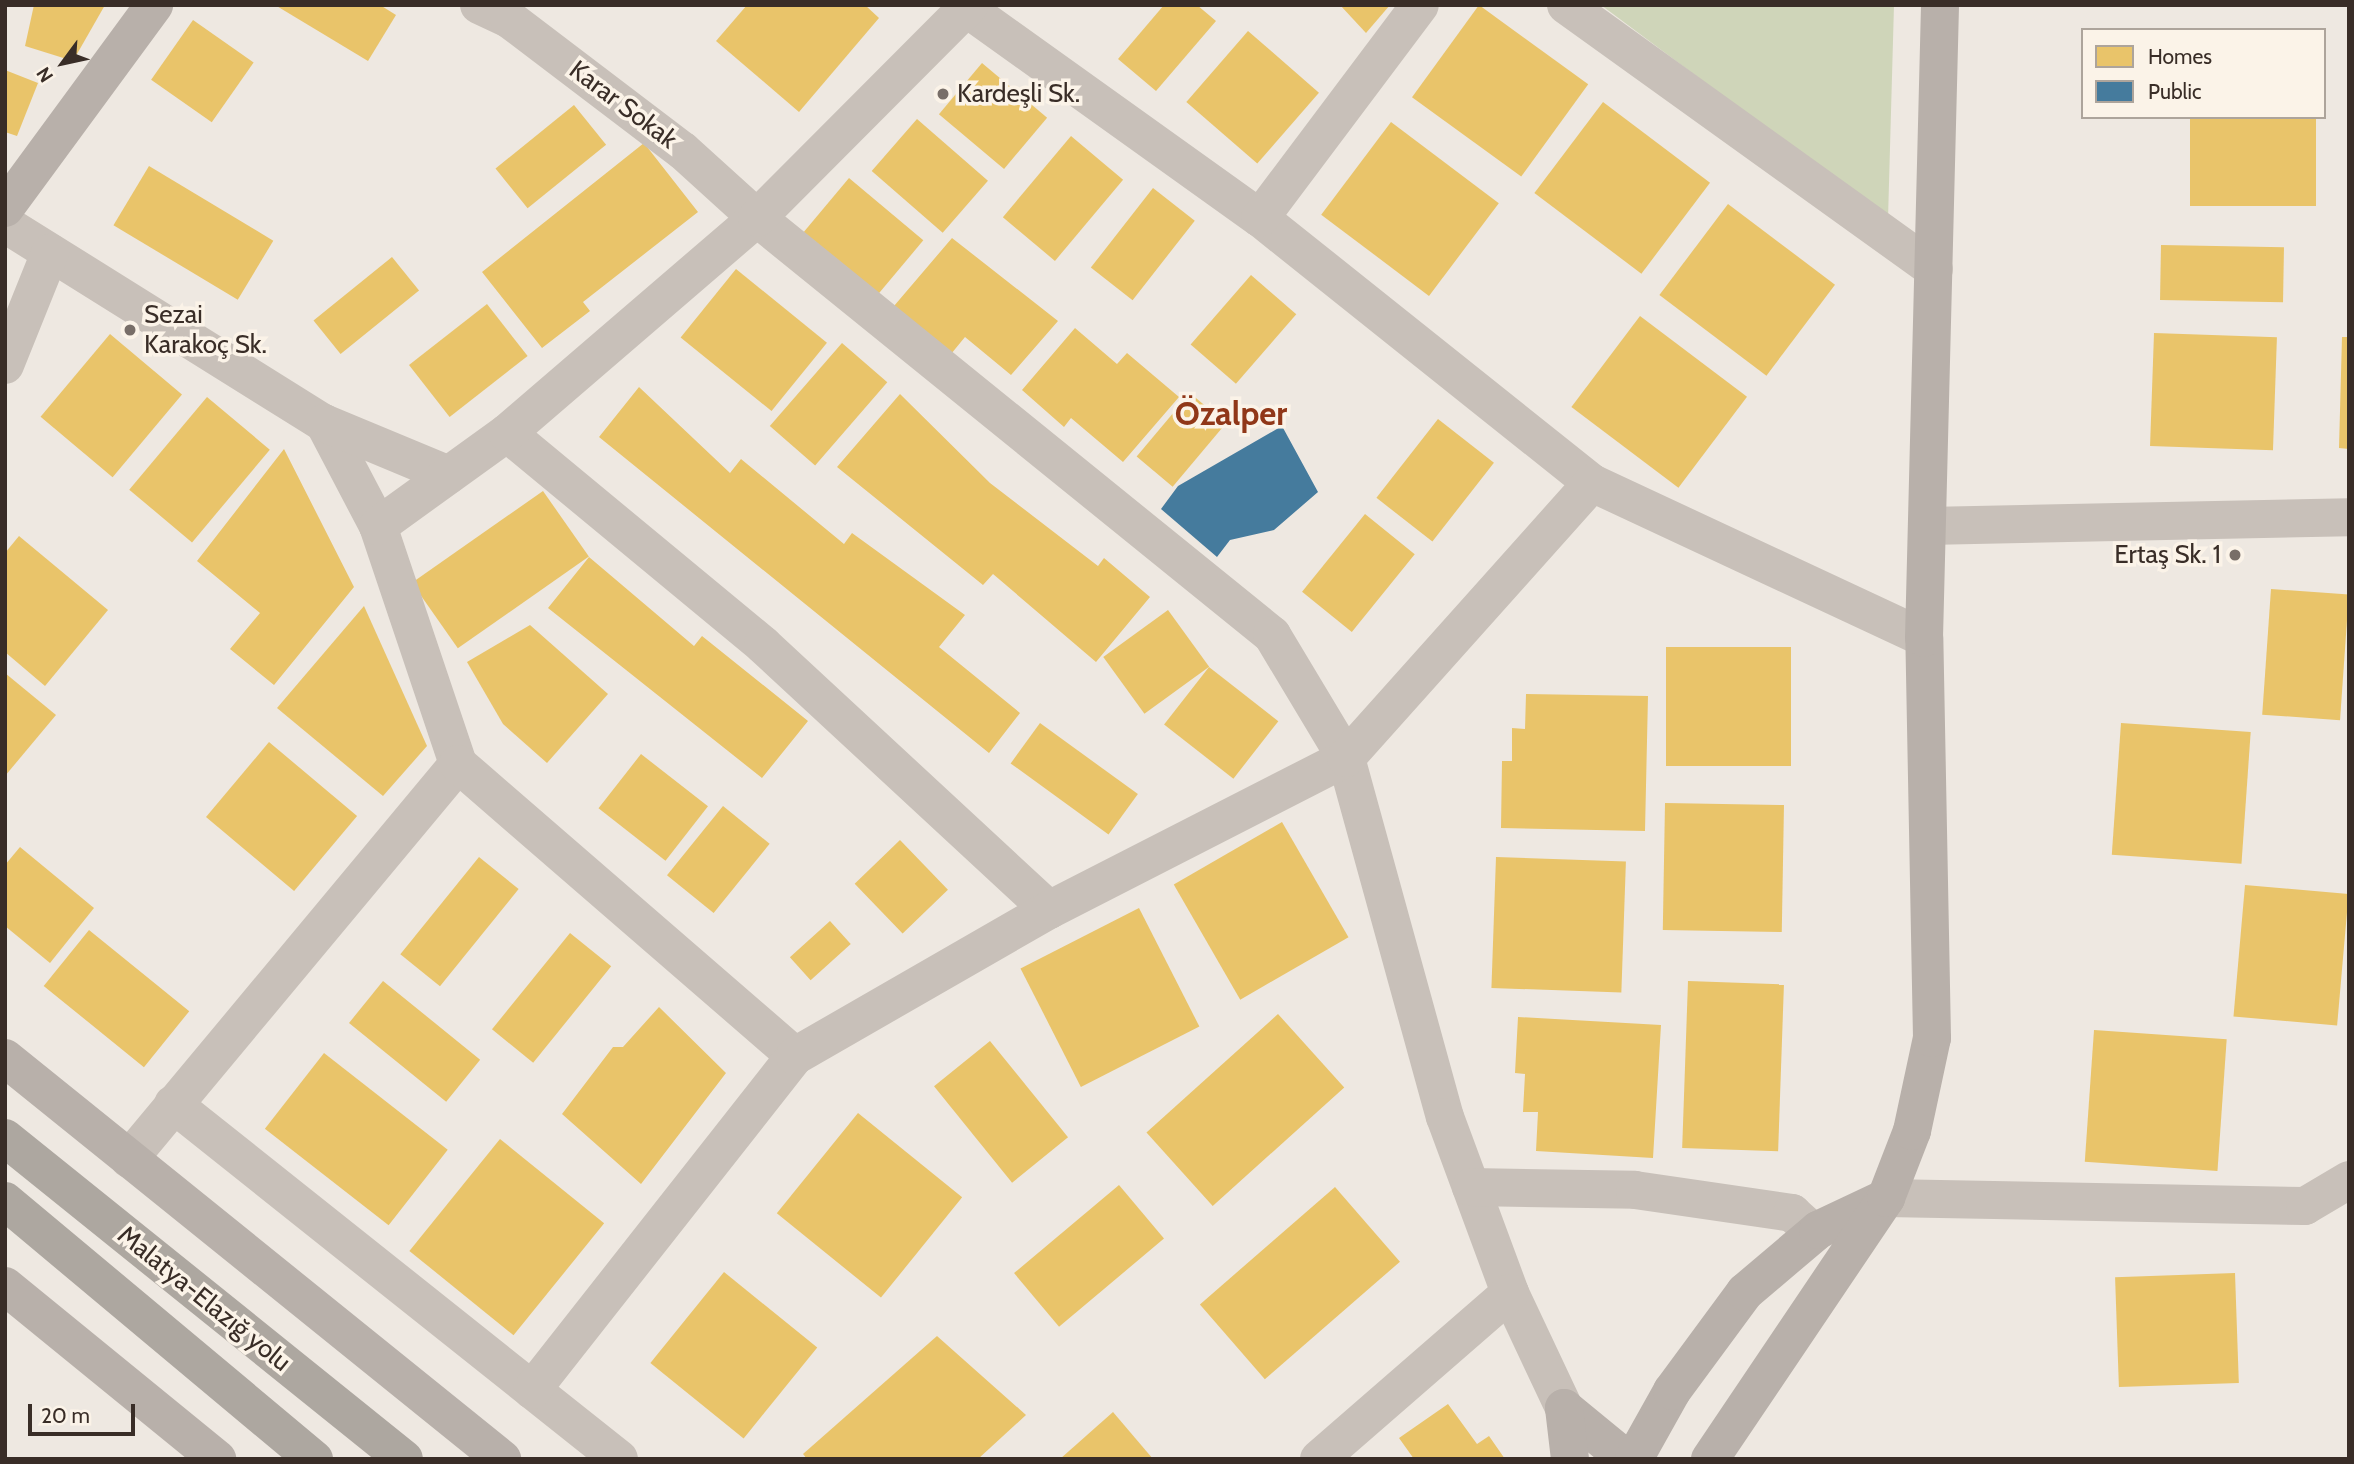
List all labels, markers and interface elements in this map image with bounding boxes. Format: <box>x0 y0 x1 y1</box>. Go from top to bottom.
north arrow <box>28 28 98 98</box>
legend <box>2081 28 2326 119</box>
text: Homes <box>2148 44 2212 69</box>
street label: Karar Sokak <box>563 54 683 156</box>
text: N <box>32 63 58 87</box>
place label: Kardeşli Sk. <box>957 78 1080 110</box>
text: Public <box>2148 79 2202 104</box>
marker: Kardeşli Sk. <box>935 86 951 102</box>
place label: Sezai Karakoç Sk. <box>144 299 267 360</box>
marker: Sezai Karakoç Sk. <box>122 322 138 338</box>
district label: Özalper <box>1175 394 1287 434</box>
place label: Ertaş Sk. 1 <box>2114 539 2221 571</box>
marker: Ertaş Sk. 1 <box>2227 547 2243 563</box>
street label: Malatya-Elazığ yolu <box>111 1220 297 1378</box>
scale bar <box>32 1390 138 1434</box>
text: 20 m <box>41 1403 90 1428</box>

